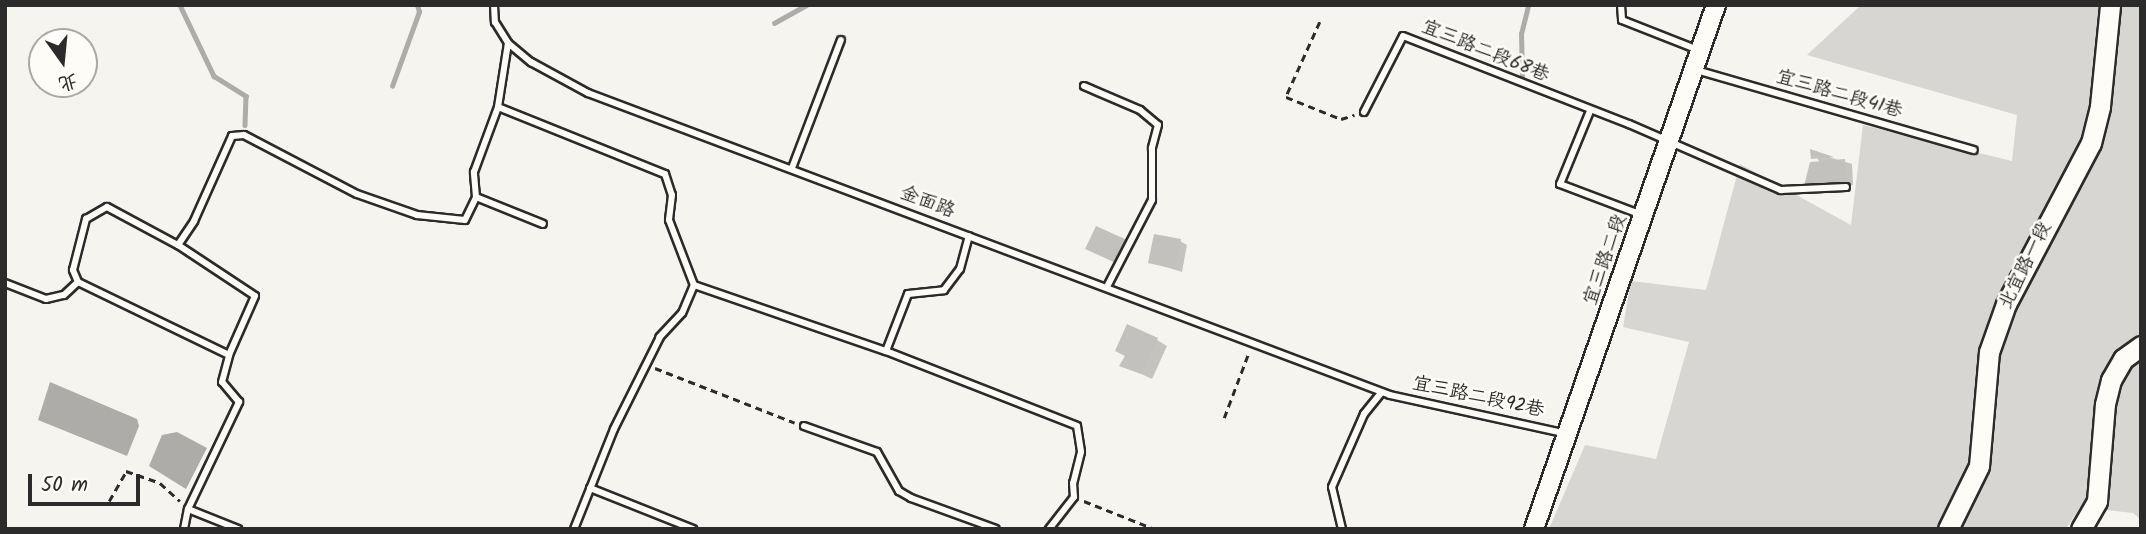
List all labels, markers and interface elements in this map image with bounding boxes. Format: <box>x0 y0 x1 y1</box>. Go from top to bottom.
street label: 宜三路二段68巷 <box>1418 16 1552 88</box>
north arrow <box>28 28 98 98</box>
text: 北 <box>55 64 81 98</box>
street label: 宜三路二段41巷 <box>1773 66 1905 124</box>
street label: 金面路 <box>896 182 958 224</box>
street label: 宜三路二段 <box>1580 211 1632 309</box>
street label: 北宜路一段 <box>1995 218 2057 314</box>
street label: 宜三路二段92巷 <box>1410 373 1546 423</box>
scale bar <box>32 461 144 505</box>
text: 50 m <box>41 469 88 502</box>

